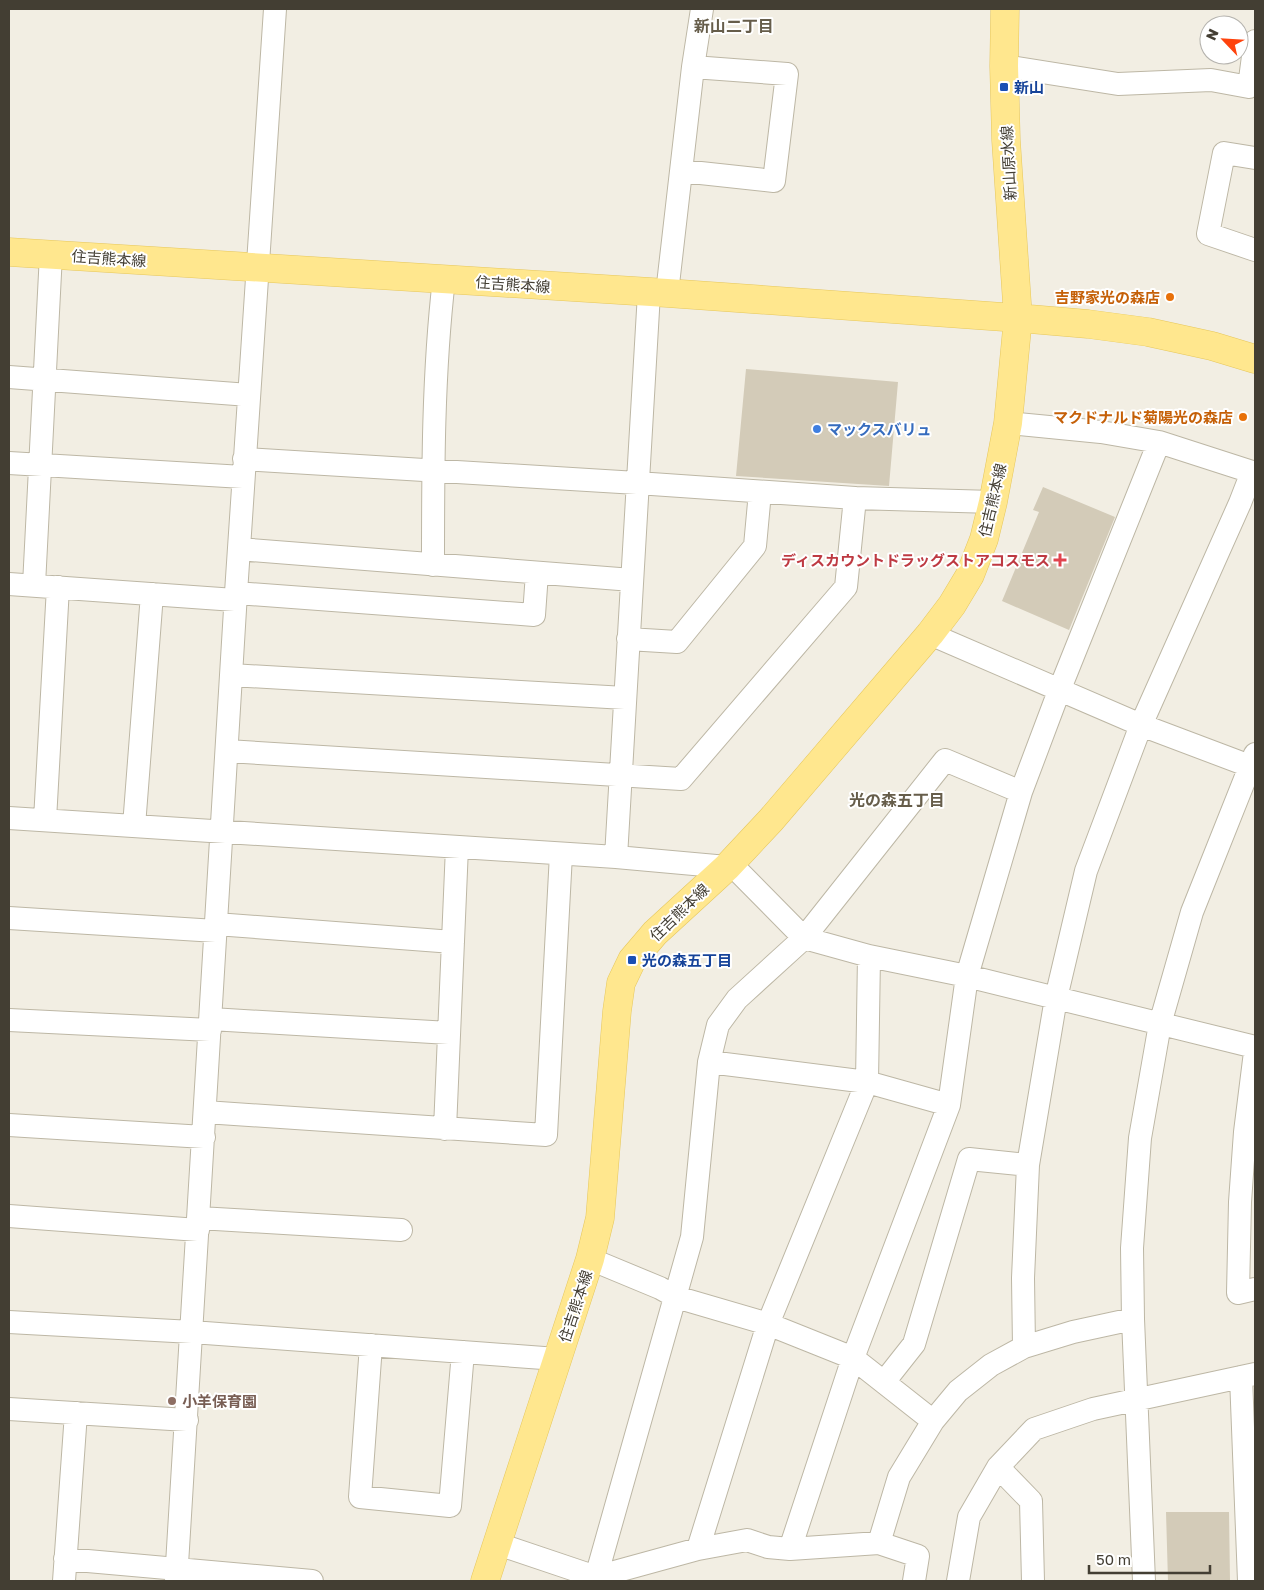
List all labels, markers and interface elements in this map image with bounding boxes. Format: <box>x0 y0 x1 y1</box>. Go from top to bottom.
north arrow <box>1199 15 1249 65</box>
district label: 新山二丁目 <box>694 16 774 36</box>
text: N <box>1202 26 1222 43</box>
place label: 新山 <box>1014 78 1044 96</box>
marker: 新山 <box>998 81 1010 93</box>
street label: 新山原水線 <box>997 125 1019 201</box>
street label: 住吉熊本線 <box>71 246 147 270</box>
street label: 住吉熊本線 <box>475 272 551 296</box>
place label: 吉野家光の森店 <box>1055 288 1160 306</box>
marker: 吉野家光の森店 <box>1164 291 1176 303</box>
place label: マクドナルド菊陽光の森店 <box>1053 408 1233 426</box>
marker: マクドナルド菊陽光の森店 <box>1237 411 1249 423</box>
place label: マックスバリュ <box>827 420 932 438</box>
marker: マックスバリュ <box>811 423 823 435</box>
street label: 住吉熊本線 <box>975 461 1009 539</box>
place label: ディスカウントドラッグストアコスモス <box>781 551 1050 569</box>
marker: ディスカウントドラッグストアコスモス <box>1054 554 1066 566</box>
district label: 光の森五丁目 <box>849 790 945 810</box>
street label: 住吉熊本線 <box>646 879 712 945</box>
place label: 光の森五丁目 <box>642 951 732 969</box>
marker: 光の森五丁目 <box>626 954 638 966</box>
street label: 住吉熊本線 <box>555 1268 595 1344</box>
place label: 小羊保育園 <box>182 1392 257 1410</box>
marker: 小羊保育園 <box>166 1395 178 1407</box>
scale bar <box>1089 1542 1210 1574</box>
text: 50 m <box>1096 1550 1131 1568</box>

